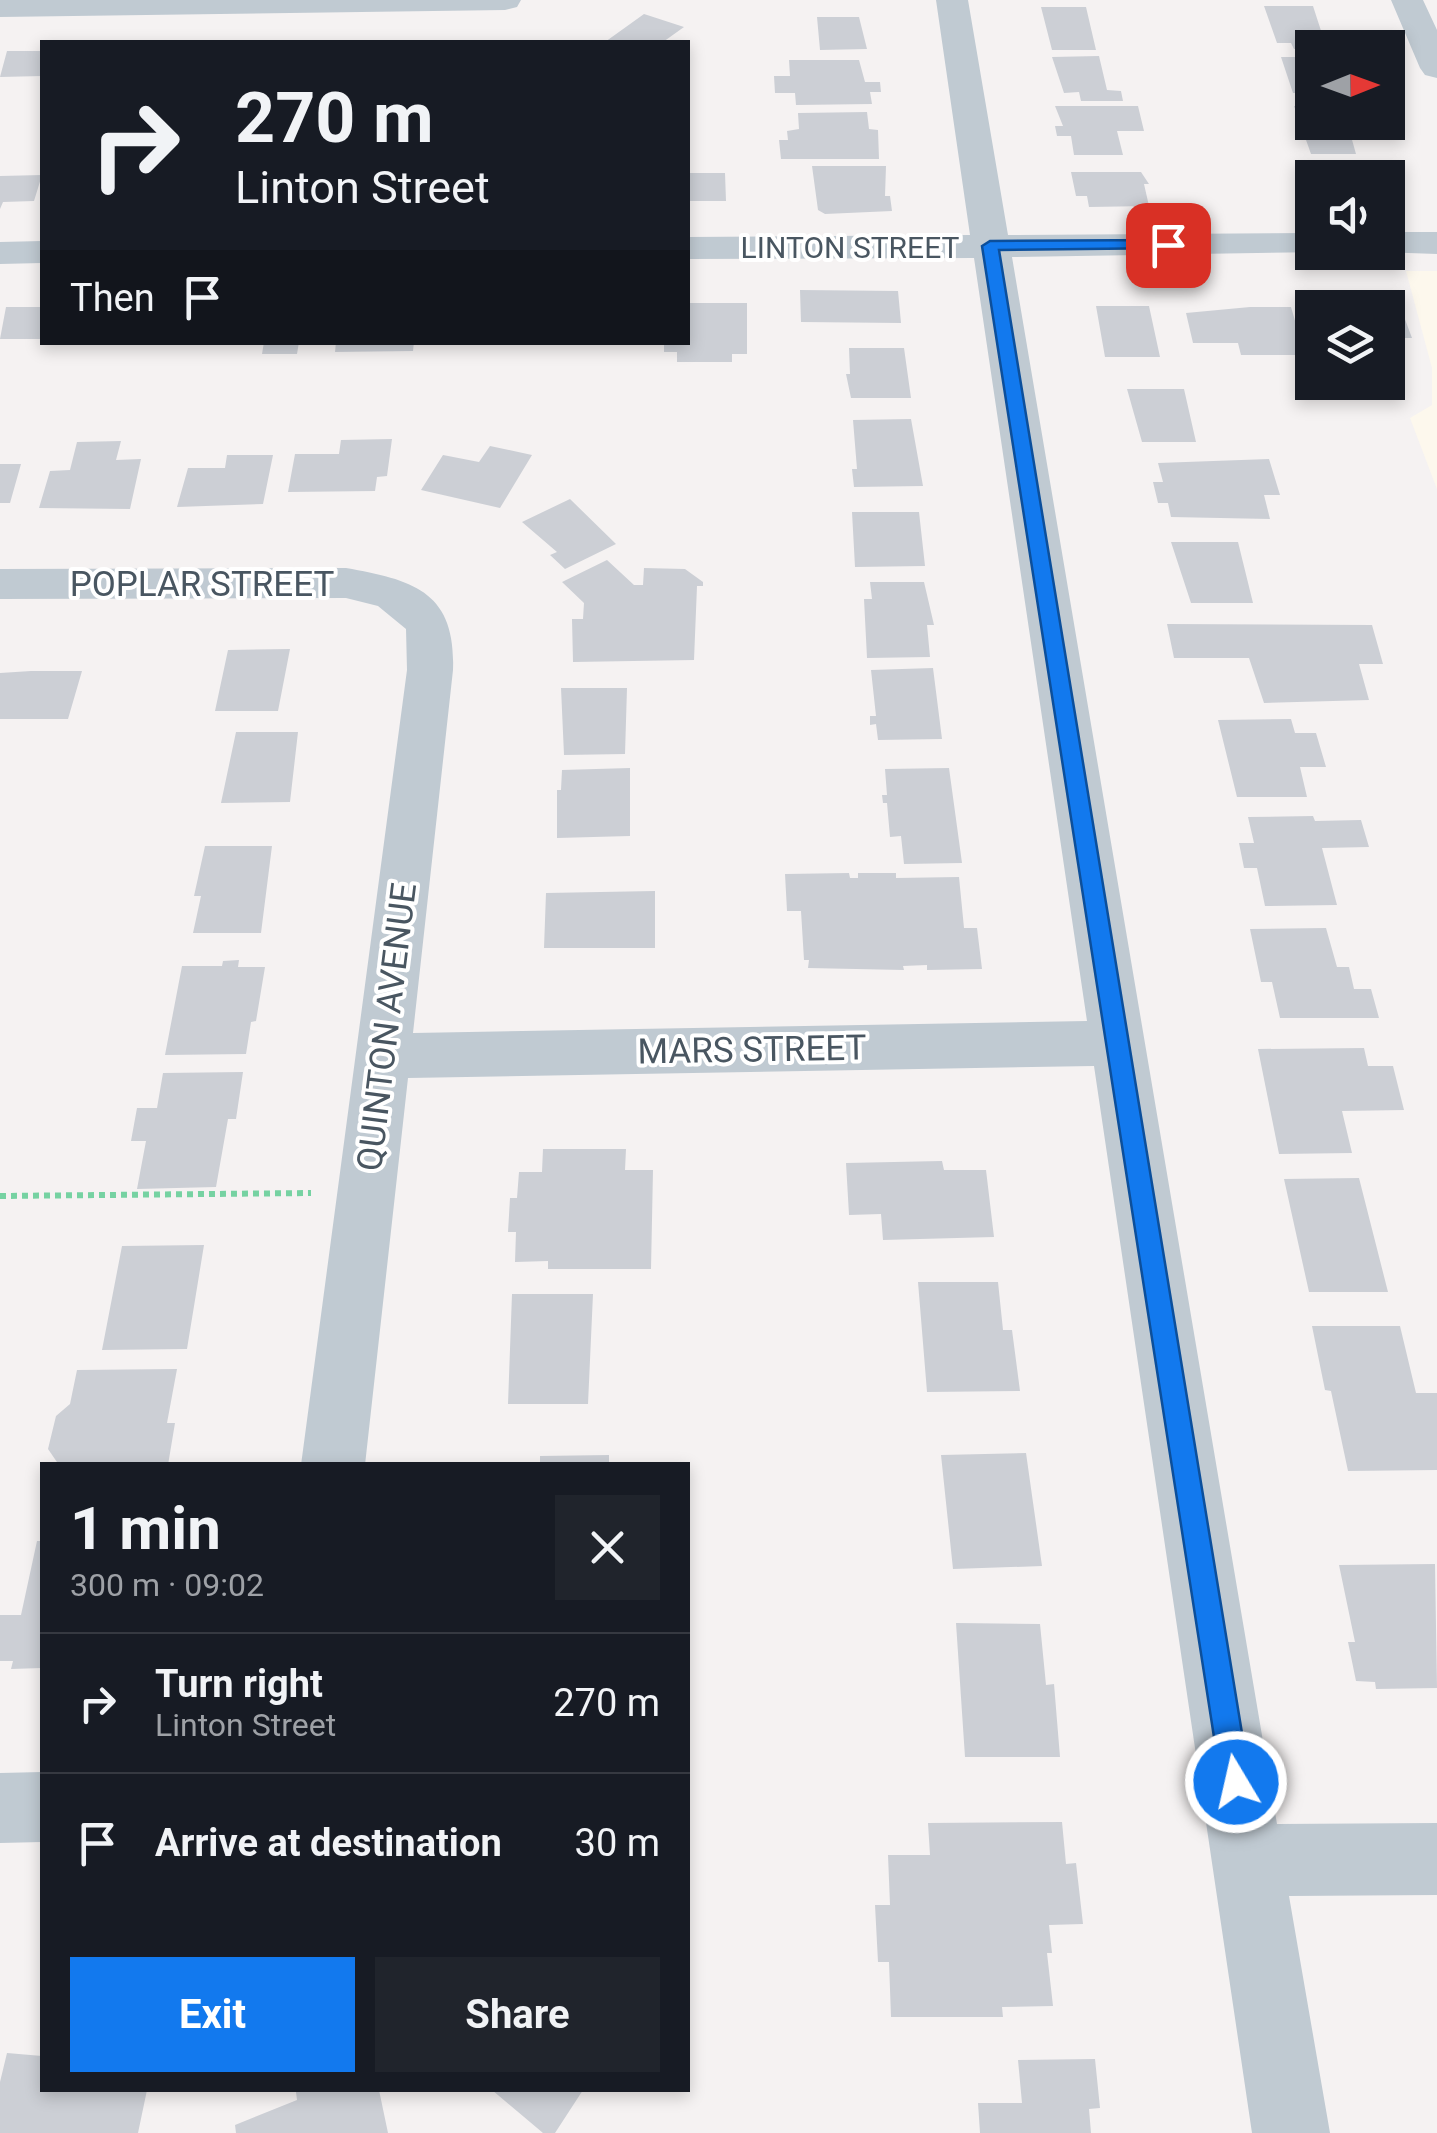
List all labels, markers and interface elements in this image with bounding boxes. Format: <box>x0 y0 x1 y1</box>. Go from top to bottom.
north arrow <box>1295 30 1405 140</box>
map controls <box>1295 30 1405 400</box>
text: 270 m <box>235 77 434 159</box>
icon: right <box>70 80 200 210</box>
button: sound <box>1295 160 1405 270</box>
text: Linton Street <box>235 161 490 214</box>
pin <box>1126 203 1211 288</box>
icon: arrive <box>1141 218 1196 273</box>
street label: LINTON STREET <box>741 230 959 265</box>
icon: arrive <box>175 270 230 325</box>
text: Then <box>70 276 155 320</box>
button: layers <box>1295 290 1405 400</box>
street label: POPLAR STREET <box>70 564 334 605</box>
street label: QUINTON AVENUE <box>349 881 425 1173</box>
street label: MARS STREET <box>637 1028 867 1072</box>
text: 1 min <box>70 1493 221 1564</box>
button: close <box>555 1495 660 1600</box>
text: 300 m · 09:02 <box>70 1566 264 1604</box>
text: Turn right <box>155 1662 323 1706</box>
icon: right <box>70 1676 125 1731</box>
text: 270 m <box>553 1681 660 1725</box>
text: Linton Street <box>155 1706 336 1744</box>
position arrow <box>1184 1730 1288 1834</box>
icon: arrive <box>70 1816 125 1871</box>
text: Arrive at destination <box>155 1821 502 1865</box>
text: 30 m <box>575 1821 660 1865</box>
button: Exit <box>70 1957 355 2072</box>
button: Share <box>375 1957 660 2072</box>

